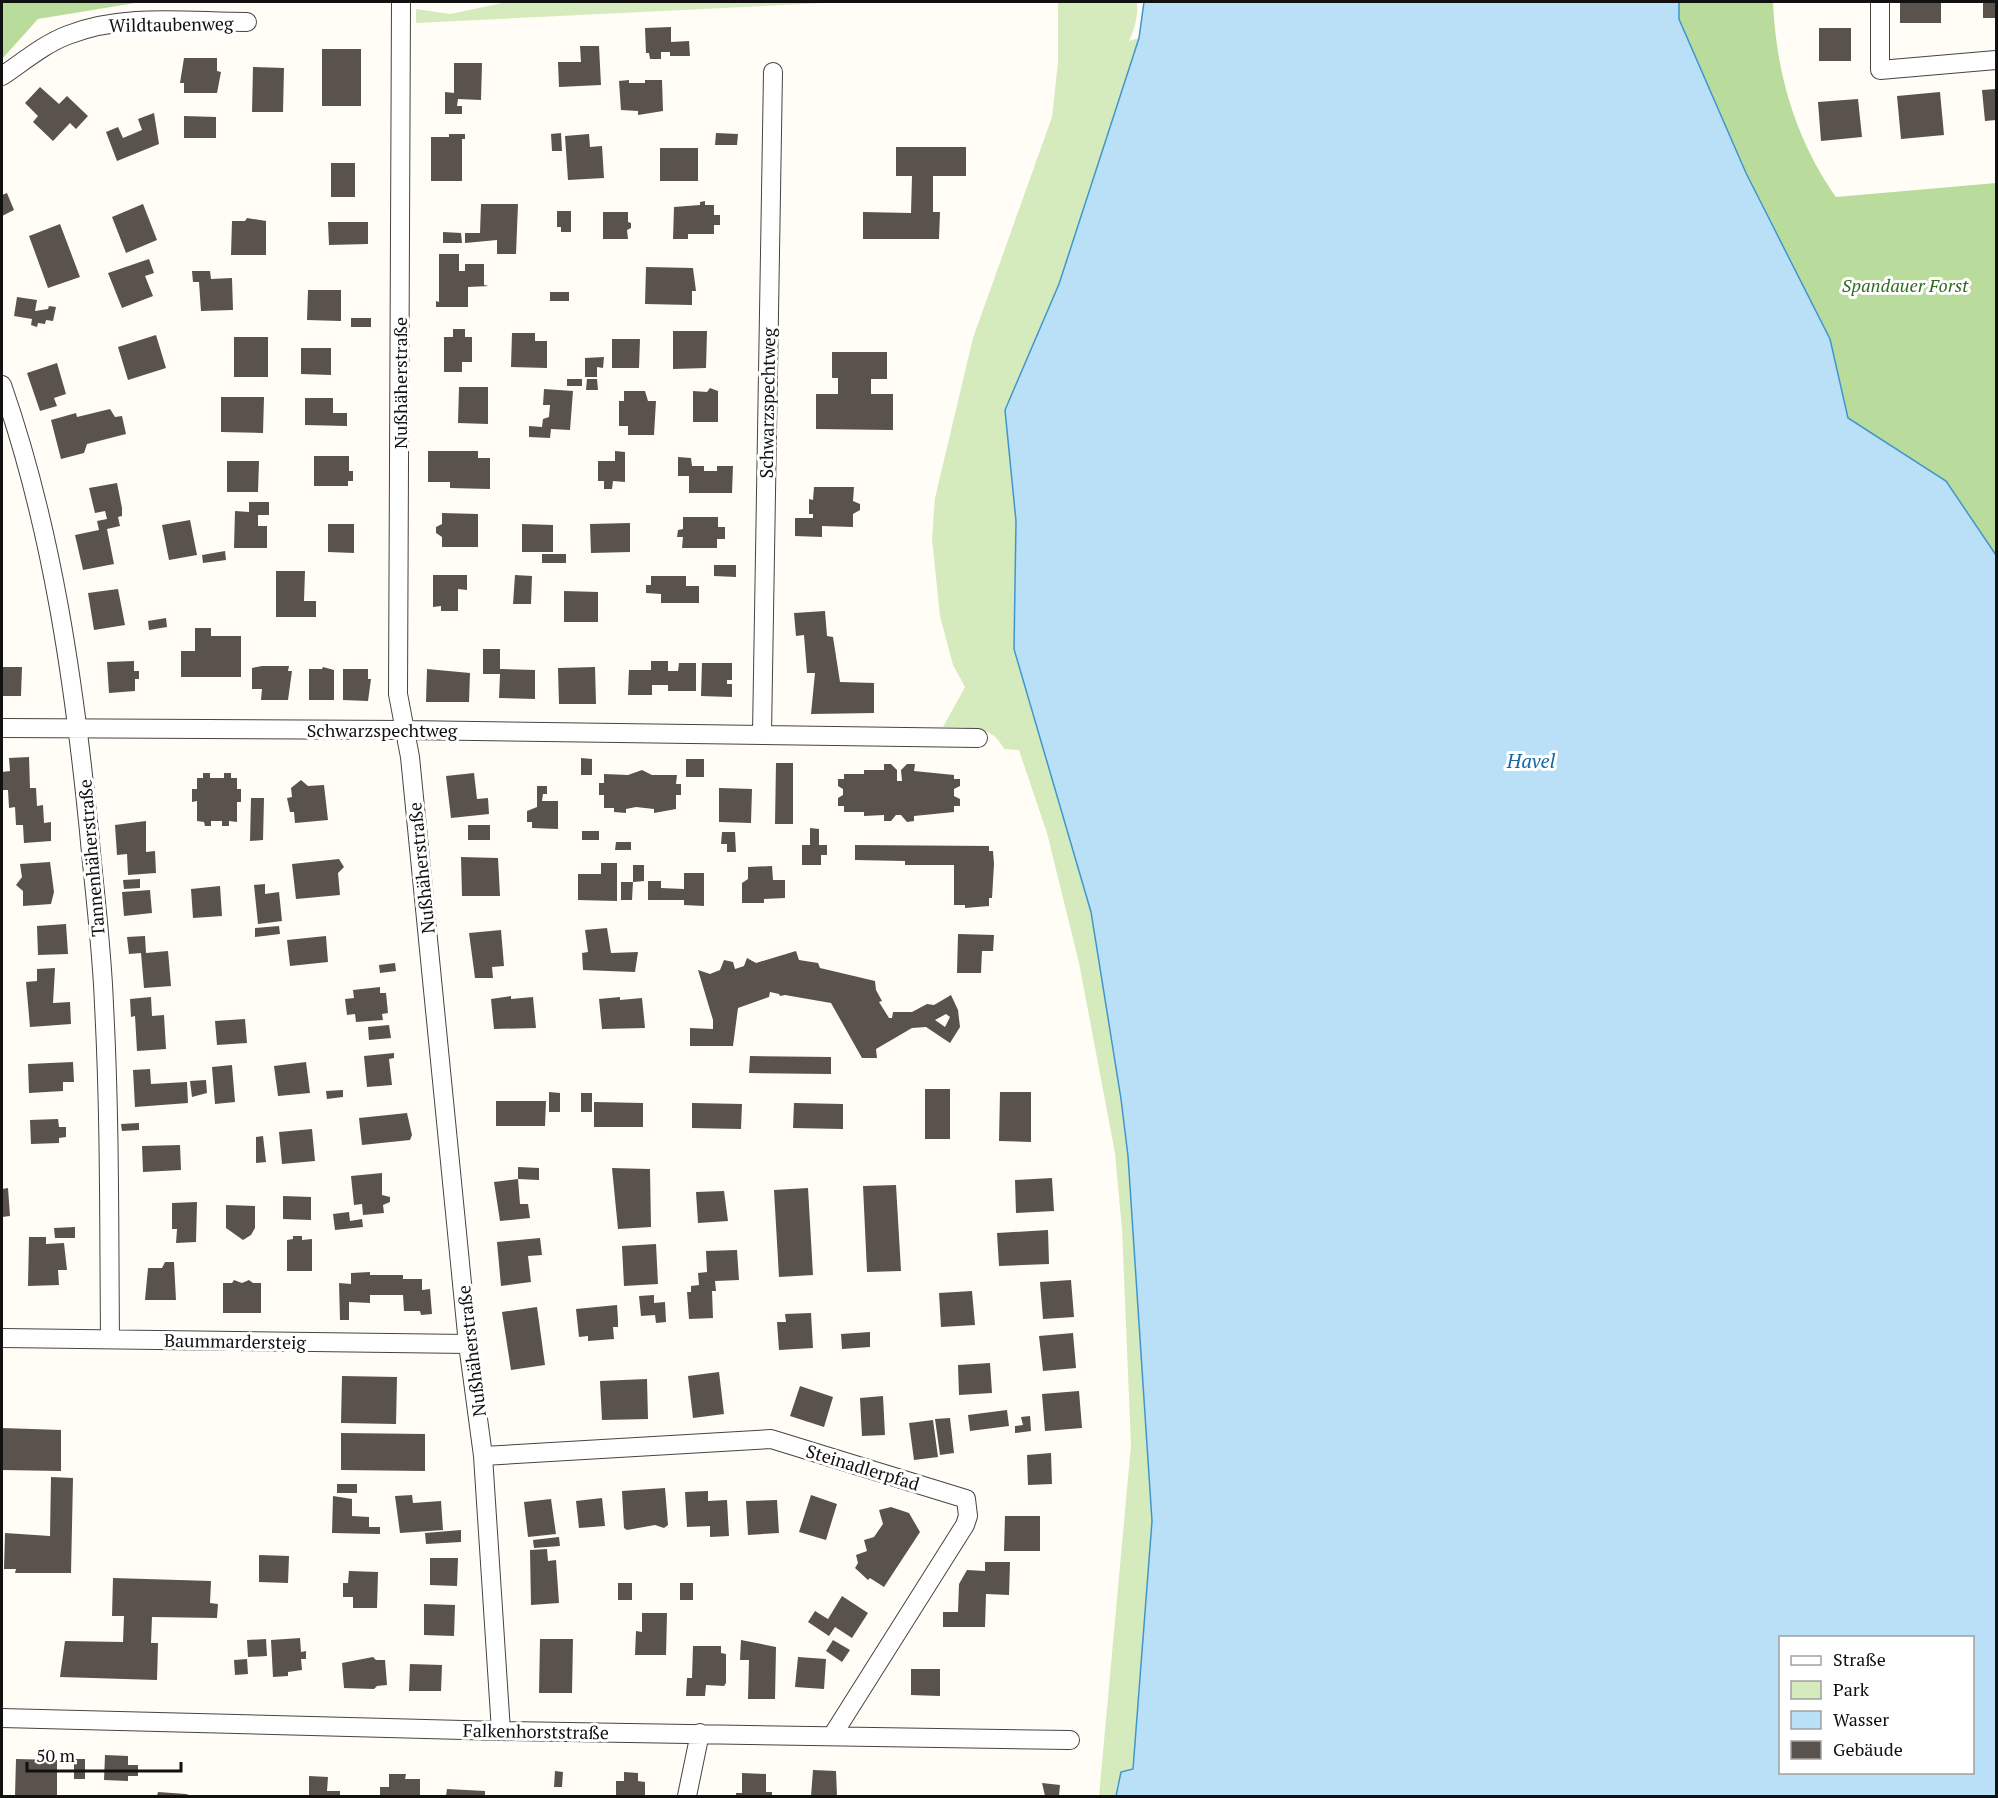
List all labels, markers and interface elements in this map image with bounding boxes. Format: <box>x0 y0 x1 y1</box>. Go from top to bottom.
street label: Wildtaubenweg <box>108 11 234 37</box>
park label: Spandauer Forst <box>1842 273 1969 297</box>
street label: Nußhäherstraße <box>388 317 412 449</box>
street label: Schwarzspechtweg <box>754 327 780 478</box>
street label: Schwarzspechtweg <box>307 718 458 742</box>
water label: Havel <box>1506 747 1556 774</box>
street label: Tannenhäherstraße <box>72 778 110 938</box>
street label: Nußhäherstraße <box>402 801 440 935</box>
street label: Nußhäherstraße <box>451 1284 491 1418</box>
street label: Baummardersteig <box>164 1328 307 1354</box>
street label: Steinadlerpfad <box>803 1438 923 1496</box>
legend <box>1779 1636 1974 1774</box>
text: Straße <box>1833 1647 1886 1671</box>
text: Park <box>1833 1677 1870 1701</box>
text: Wasser <box>1833 1707 1889 1731</box>
street label: Falkenhorststraße <box>463 1718 609 1744</box>
scale bar <box>27 1735 182 1773</box>
text: Gebäude <box>1833 1737 1903 1761</box>
text: 50 m <box>36 1743 76 1767</box>

